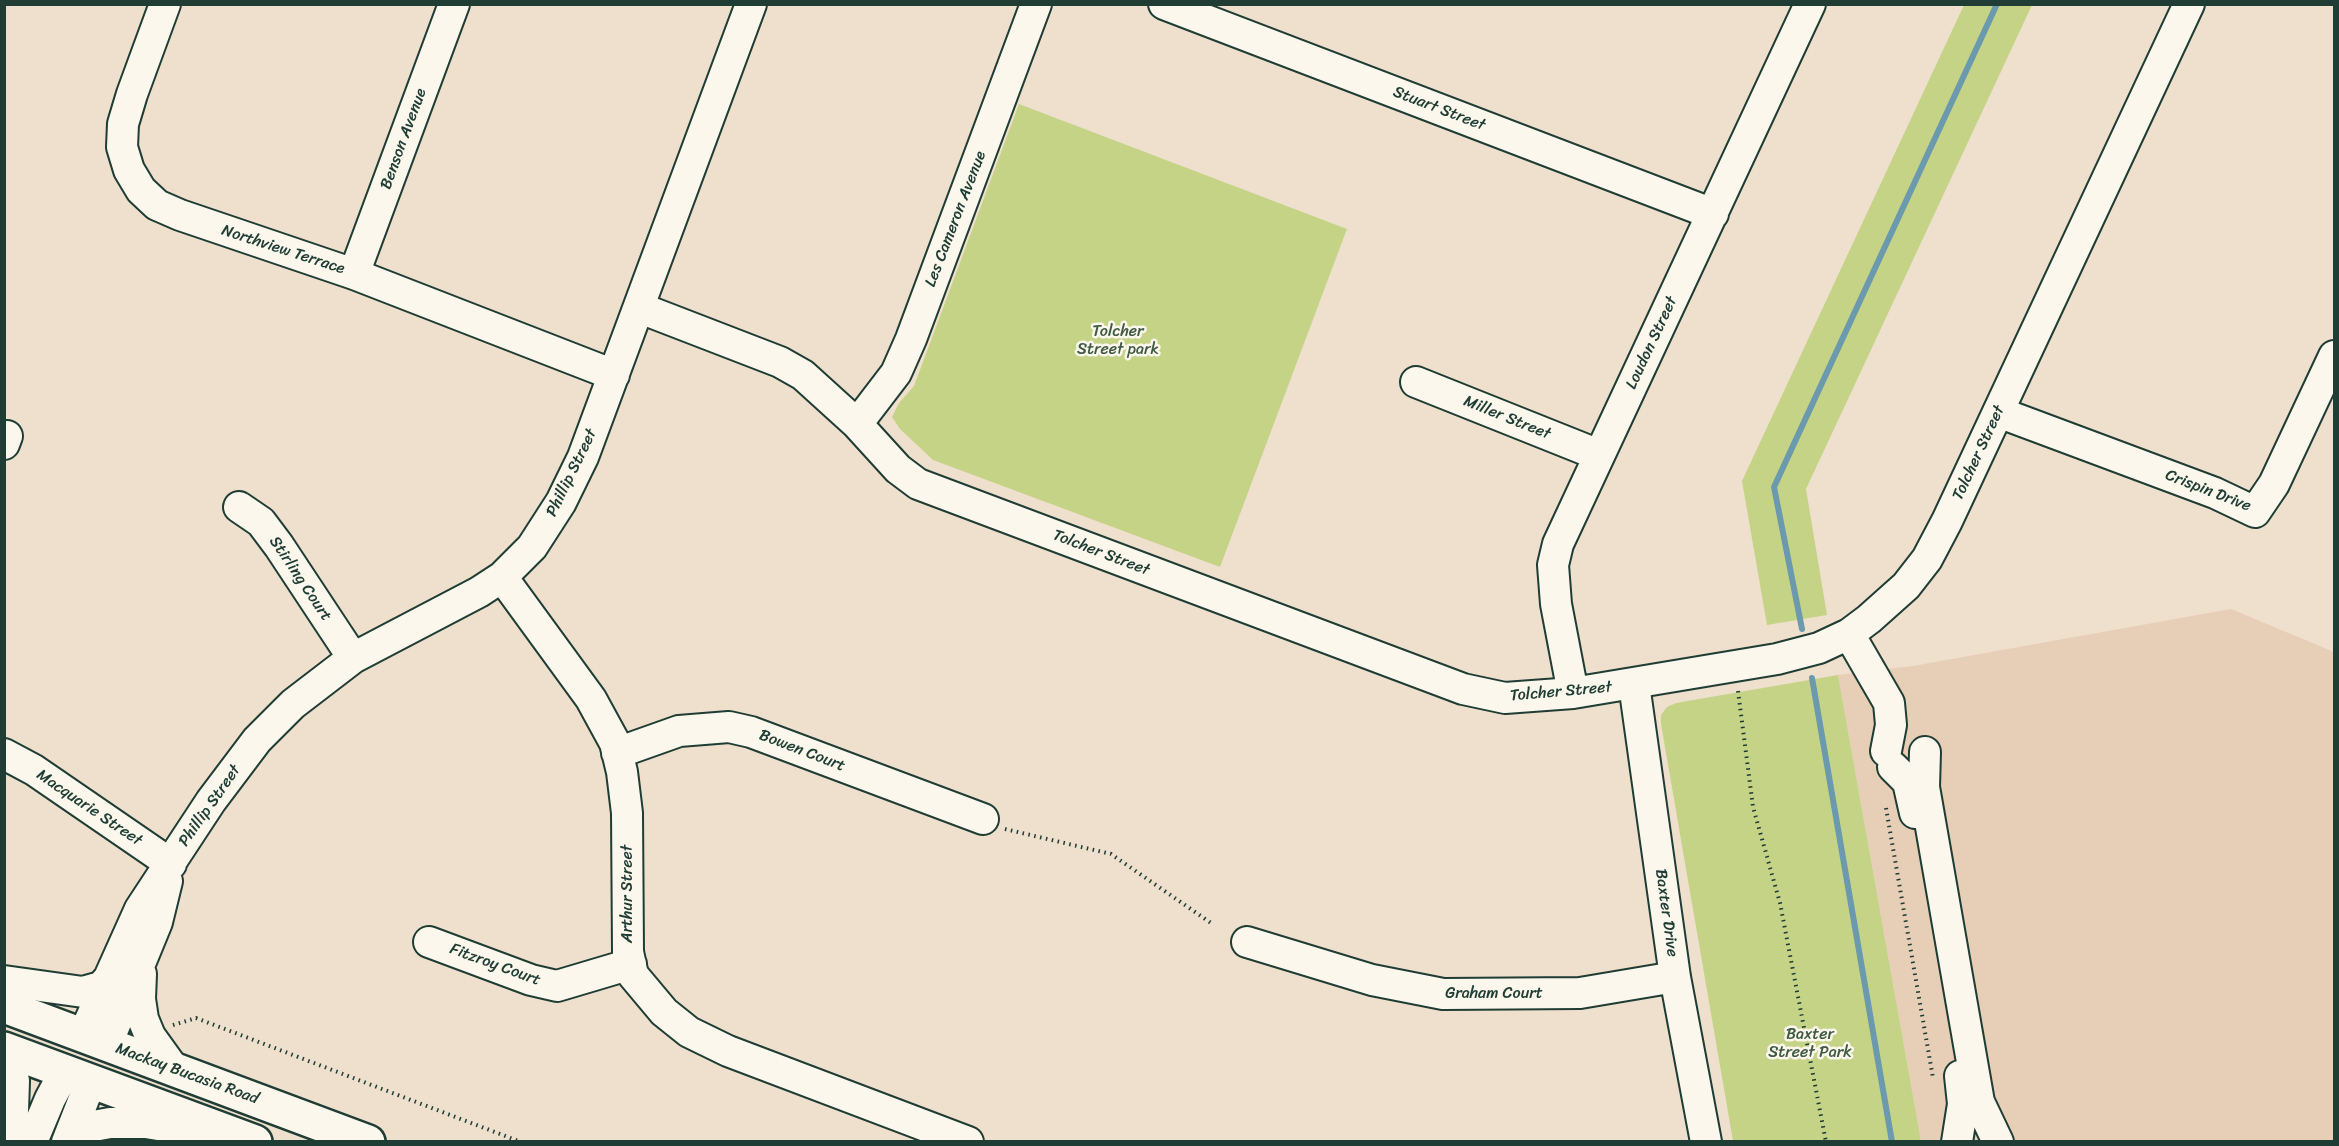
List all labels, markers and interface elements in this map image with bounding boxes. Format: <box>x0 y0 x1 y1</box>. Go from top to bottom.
street label: Stuart Street <box>1390 83 1488 135</box>
street label: Benson Avenue <box>377 86 431 192</box>
street label: Les Cameron Avenue <box>921 148 991 290</box>
street label: Northview Terrace <box>219 221 347 279</box>
street label: Loudon Street <box>1622 294 1682 392</box>
park label: Tolcher Street park <box>1077 322 1159 360</box>
street label: Miller Street <box>1461 392 1553 444</box>
street label: Tolcher Street <box>1949 403 2009 503</box>
street label: Phillip Street <box>543 426 601 520</box>
street label: Crispin Drive <box>2162 466 2254 516</box>
street label: Tolcher Street <box>1050 526 1152 580</box>
street label: Stirling Court <box>265 533 335 625</box>
street label: Tolcher Street <box>1509 678 1613 706</box>
street label: Bowen Court <box>756 726 848 776</box>
street label: Phillip Street <box>175 762 245 850</box>
street label: Macquarie Street <box>33 766 145 850</box>
street label: Arthur Street <box>618 845 638 943</box>
street label: Baxter Drive <box>1650 868 1682 958</box>
street label: Fitzroy Court <box>447 940 543 990</box>
street label: Graham Court <box>1445 984 1543 1004</box>
park label: Baxter Street Park <box>1768 1025 1852 1063</box>
street label: Mackay Bucasia Road <box>113 1039 261 1109</box>

